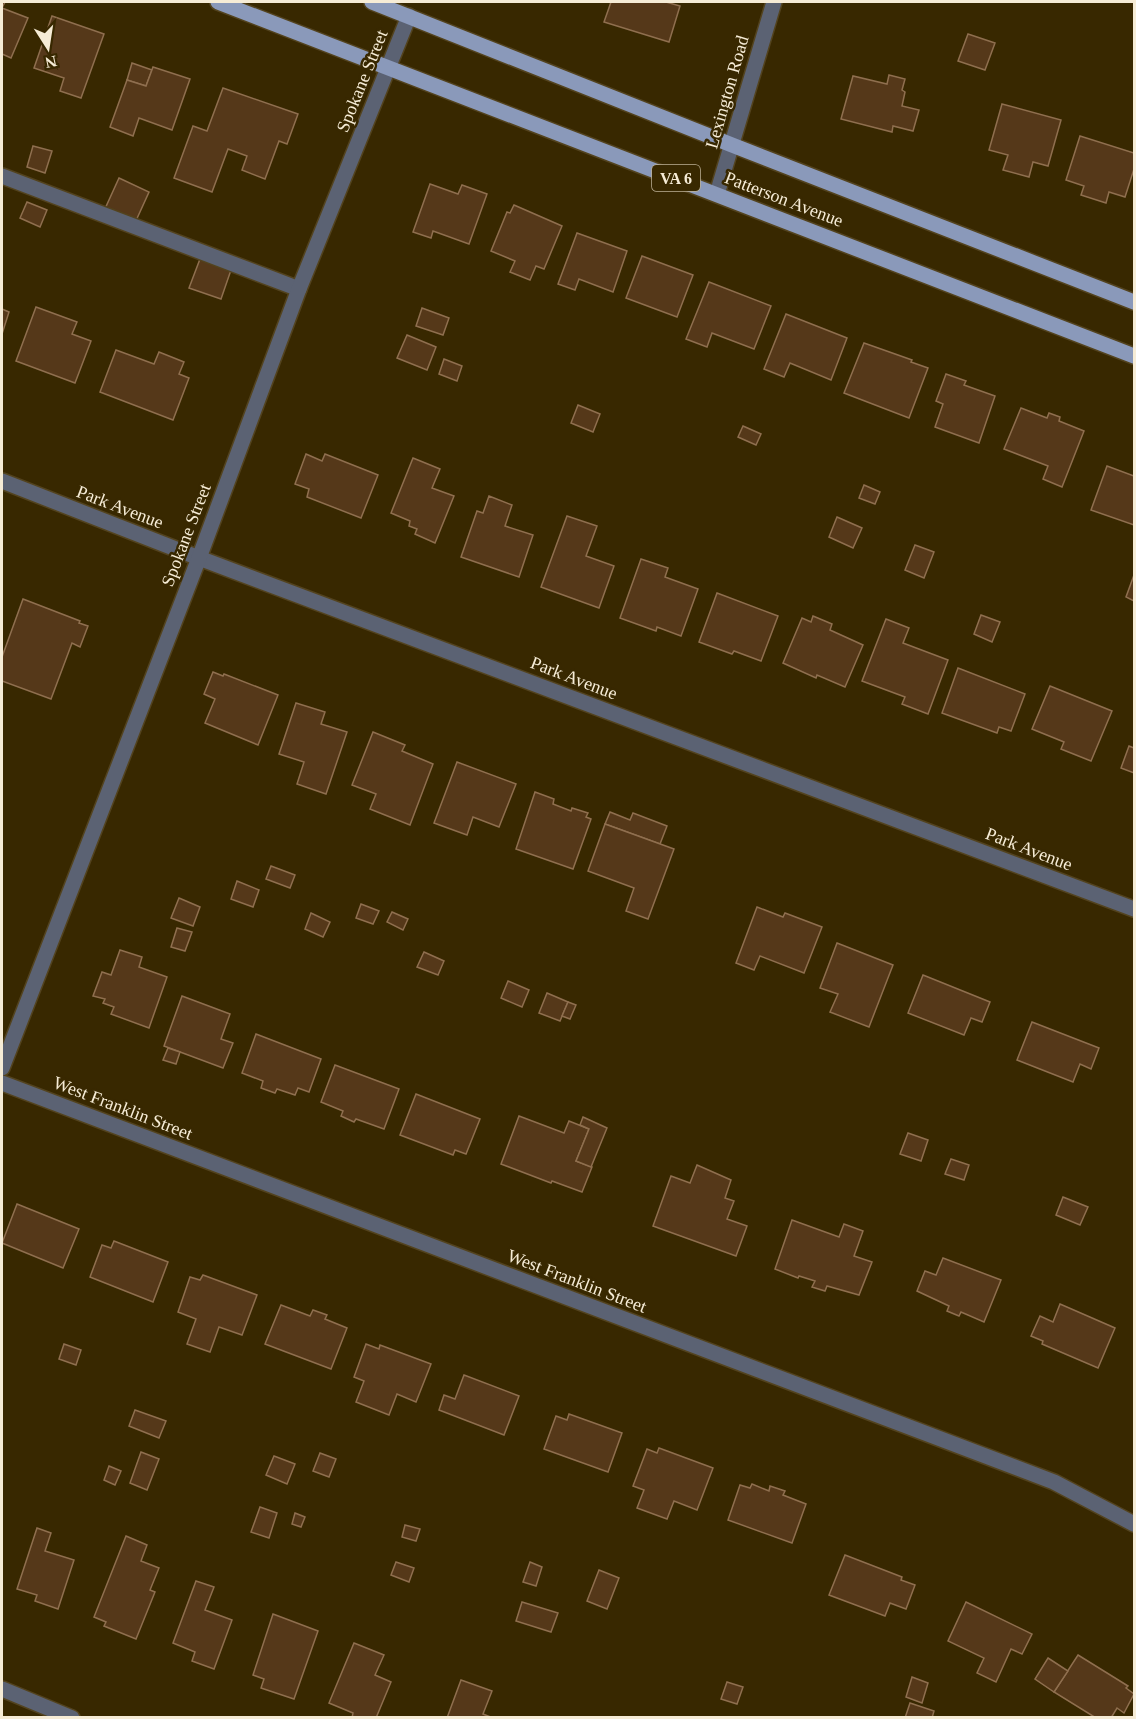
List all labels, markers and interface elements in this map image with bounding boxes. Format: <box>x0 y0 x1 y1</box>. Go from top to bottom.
north arrow <box>18 18 78 78</box>
street label: Spokane Street <box>332 27 392 135</box>
street label: Lexington Road <box>701 33 753 151</box>
text: N <box>43 53 58 72</box>
road number: VA 6 <box>652 165 700 191</box>
street label: Patterson Avenue <box>722 167 846 231</box>
street label: Park Avenue <box>74 481 166 533</box>
street label: Spokane Street <box>157 481 215 589</box>
street label: Park Avenue <box>528 652 620 704</box>
street label: Park Avenue <box>983 823 1075 875</box>
street label: West Franklin Street <box>51 1072 195 1144</box>
street label: West Franklin Street <box>505 1245 649 1317</box>

